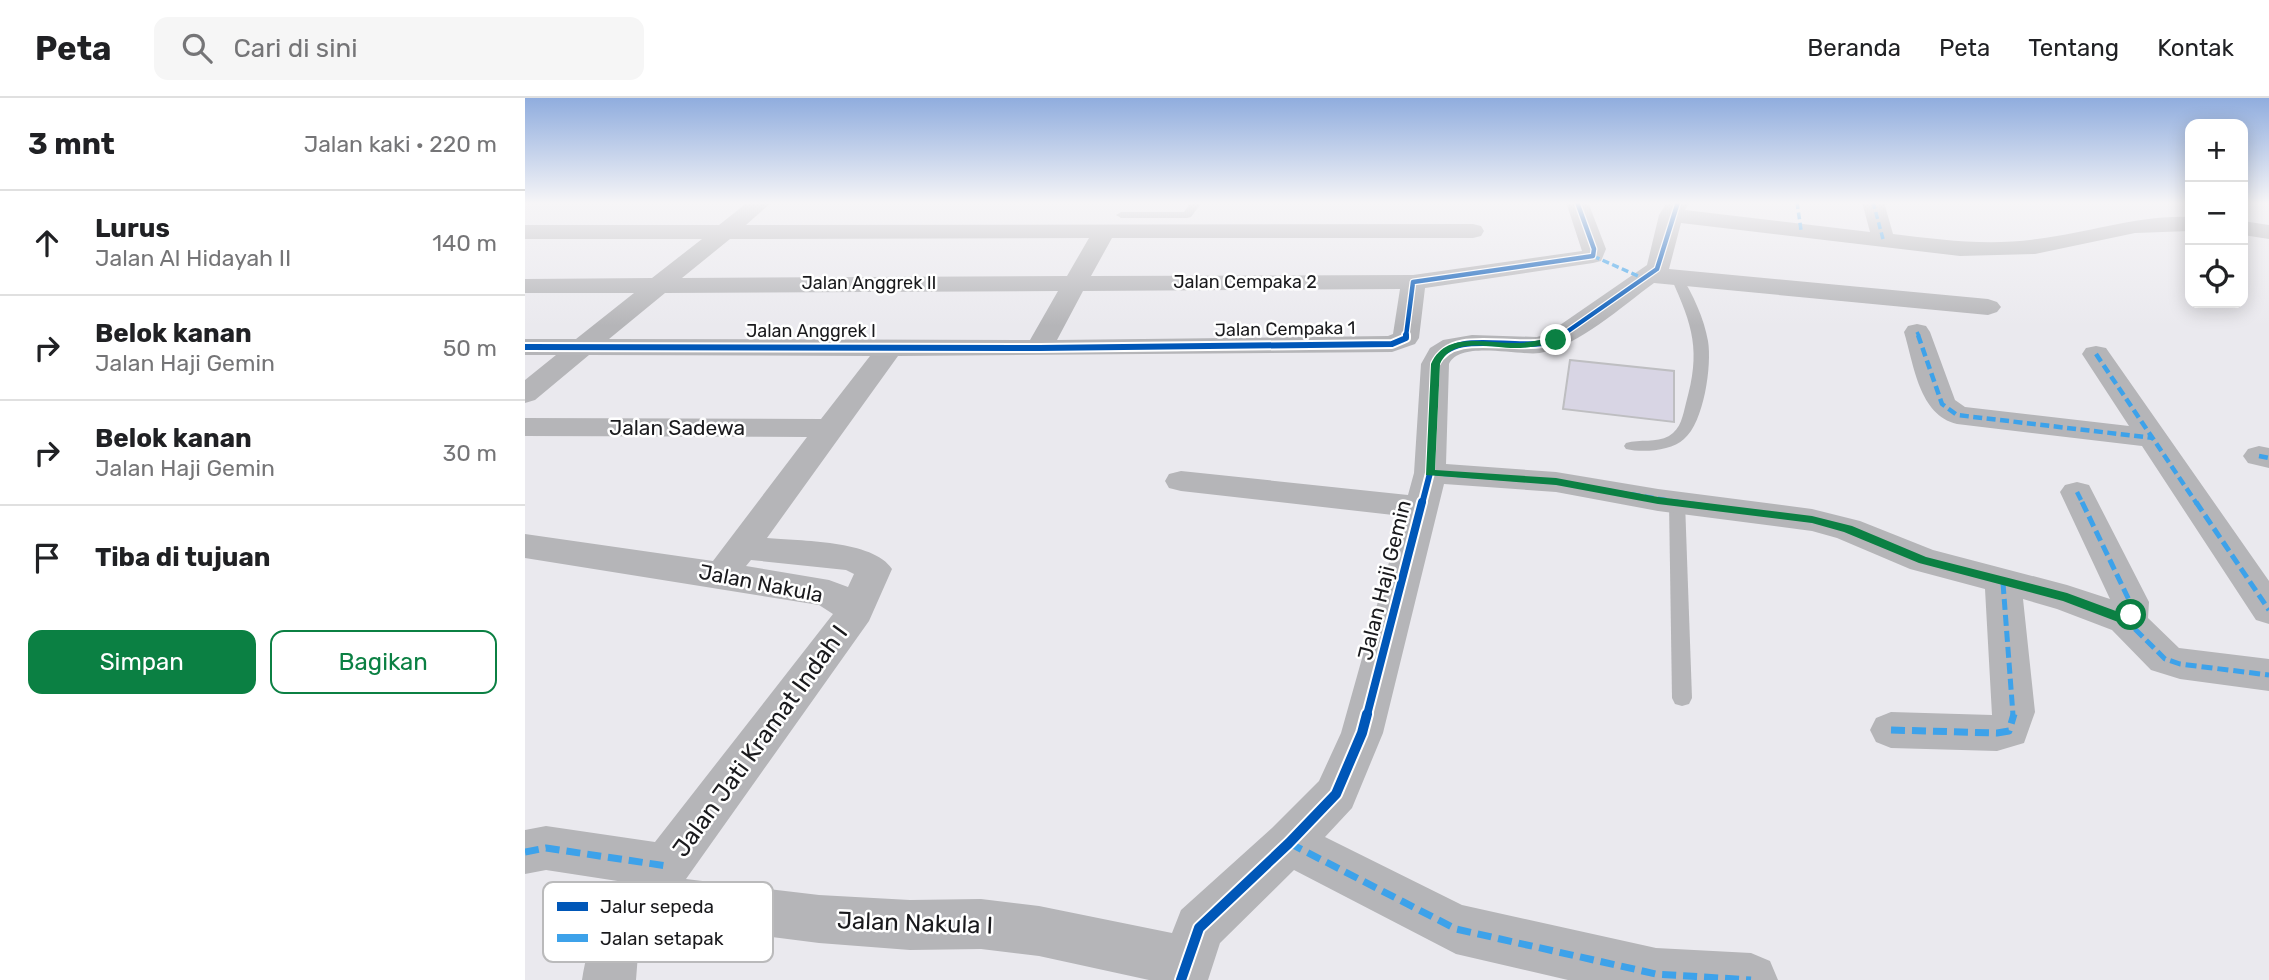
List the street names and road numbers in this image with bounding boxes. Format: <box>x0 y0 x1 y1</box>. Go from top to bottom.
street label: Jalan Cempaka 2 <box>1173 271 1317 293</box>
street label: Jalan Anggrek II <box>802 272 936 294</box>
street label: Jalan Cempaka 1 <box>1214 317 1356 341</box>
street label: Jalan Anggrek I <box>746 320 876 342</box>
street label: Jalan Sadewa <box>609 415 745 440</box>
street label: Jalan Haji Gemin <box>1352 497 1416 663</box>
street label: Jalan Nakula <box>697 559 825 607</box>
street label: Jalan Jati Kramat Indah I <box>667 620 853 862</box>
street label: Jalan Nakula I <box>836 906 994 940</box>

